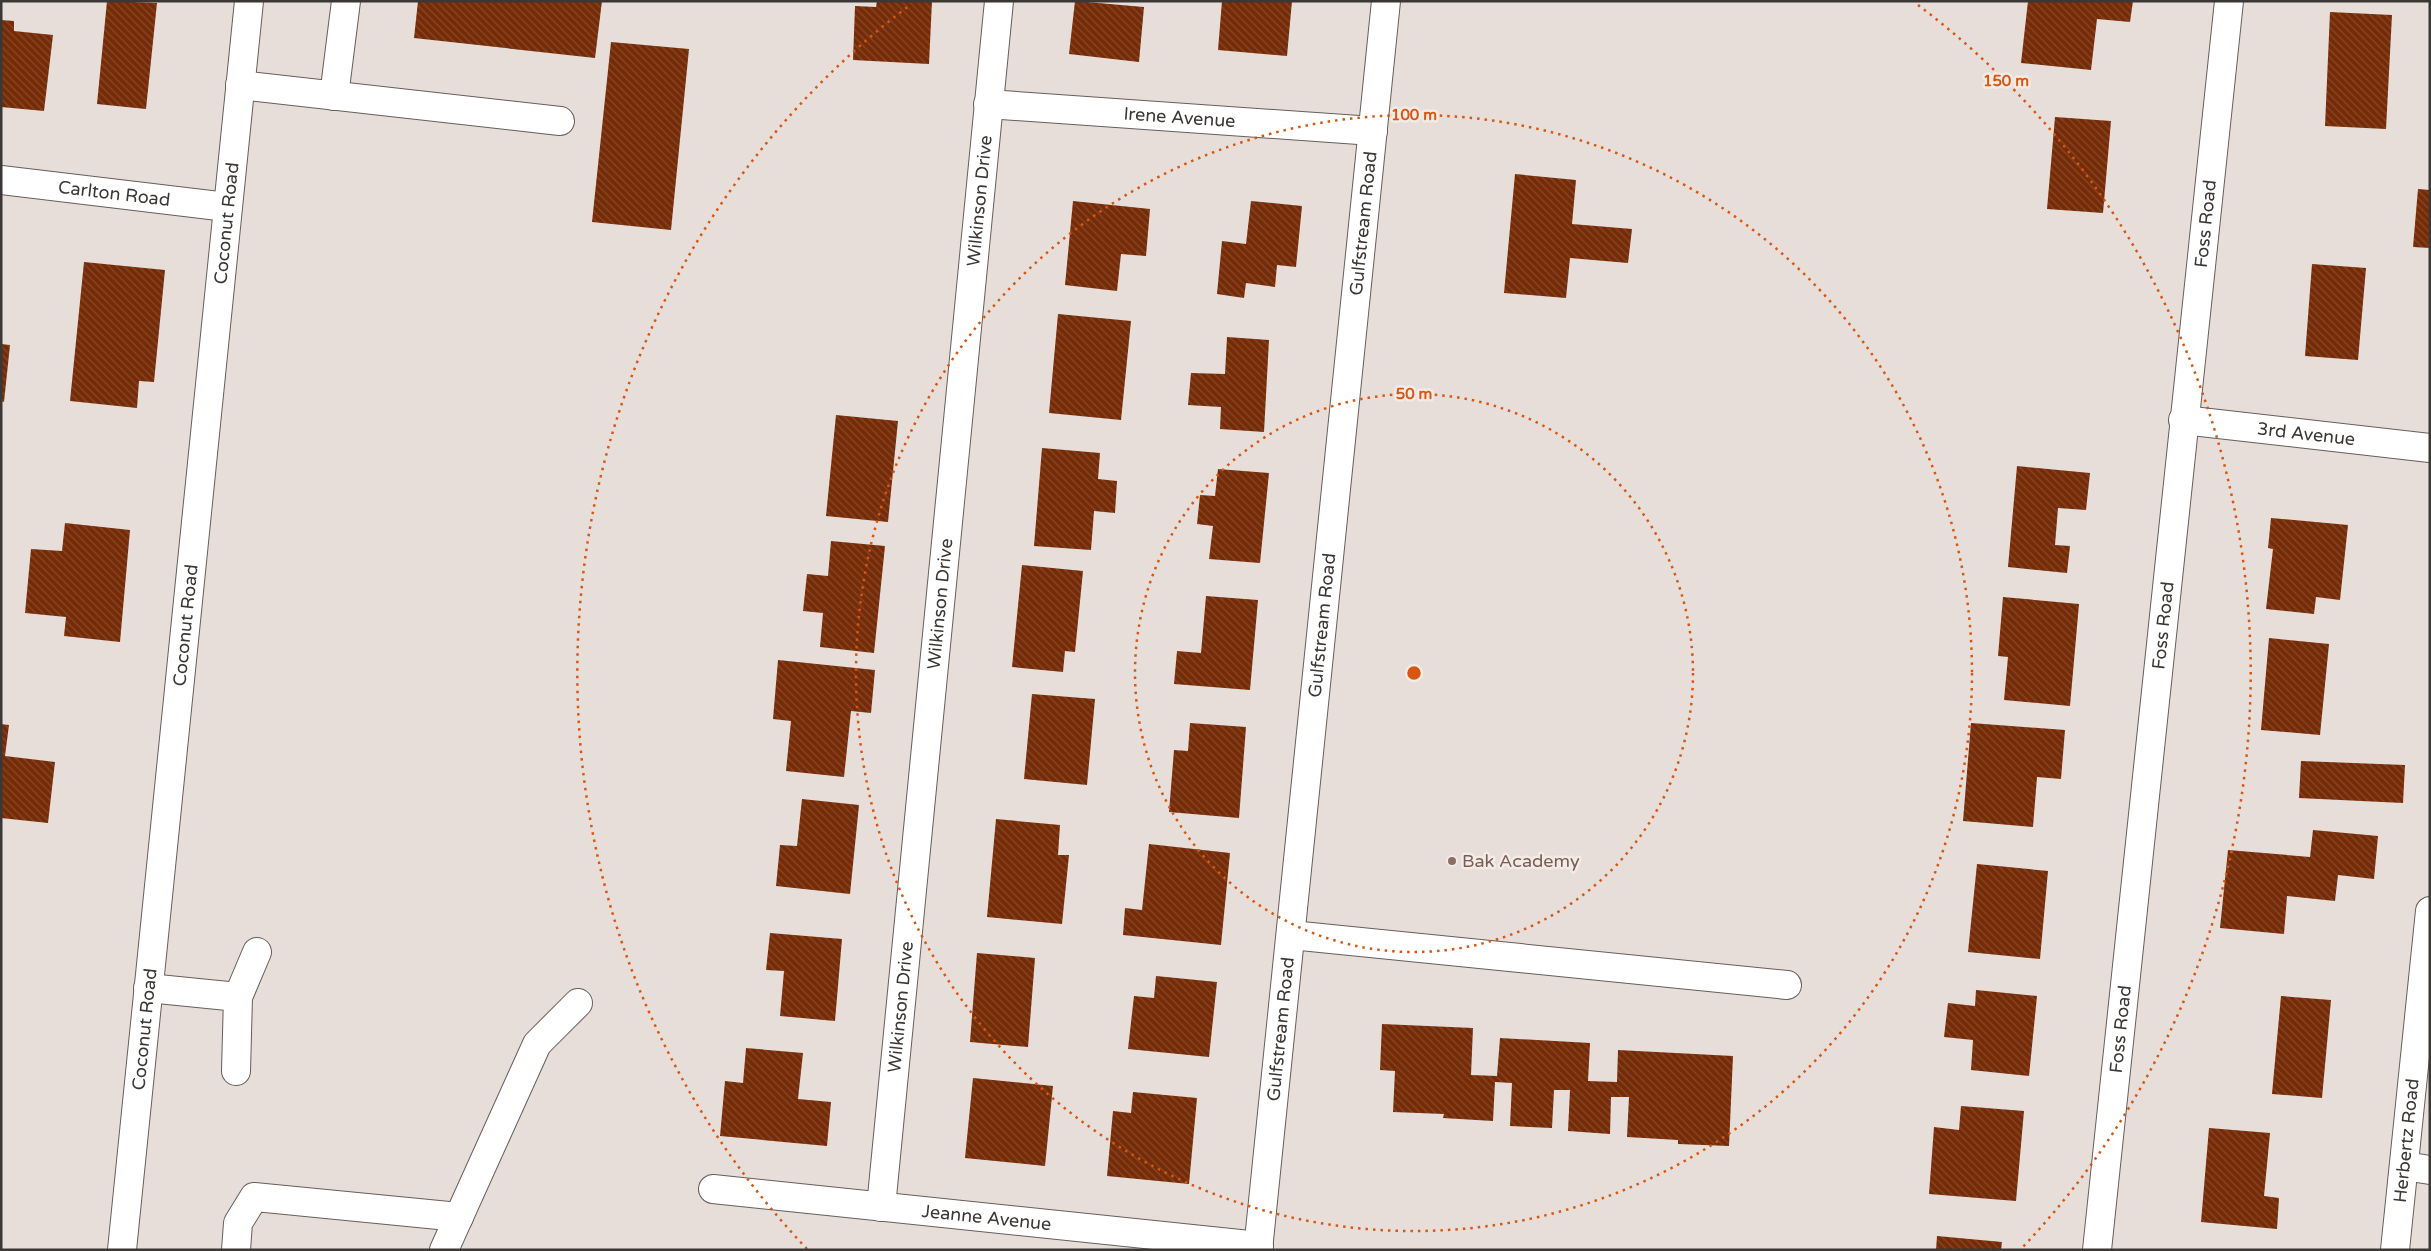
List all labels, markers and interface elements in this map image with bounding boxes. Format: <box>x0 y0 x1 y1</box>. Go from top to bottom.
text: 150 m <box>1983 72 2029 90</box>
street label: Irene Avenue <box>1123 103 1236 132</box>
text: 100 m <box>1391 106 1437 124</box>
street label: Wilkinson Drive <box>962 134 997 268</box>
street label: Gulfstream Road <box>1345 150 1382 297</box>
street label: Coconut Road <box>209 161 244 285</box>
street label: Carlton Road <box>57 176 171 211</box>
street label: Foss Road <box>2190 179 2221 269</box>
text: 50 m <box>1396 385 1432 403</box>
street label: 3rd Avenue <box>2256 417 2356 450</box>
street label: Wilkinson Drive <box>923 537 957 671</box>
street label: Gulfstream Road <box>1304 552 1340 698</box>
street label: Coconut Road <box>168 563 203 687</box>
street label: Foss Road <box>2147 580 2179 671</box>
centre of rings <box>1405 664 1423 682</box>
place label: Bak Academy <box>1462 850 1580 872</box>
marker: Bak Academy <box>1446 855 1458 867</box>
street label: Wilkinson Drive <box>883 940 918 1074</box>
street label: Gulfstream Road <box>1262 956 1299 1102</box>
street label: Coconut Road <box>127 967 162 1091</box>
street label: Foss Road <box>2105 984 2136 1074</box>
street label: Herbertz Road <box>2389 1077 2424 1204</box>
street label: Jeanne Avenue <box>921 1200 1052 1235</box>

